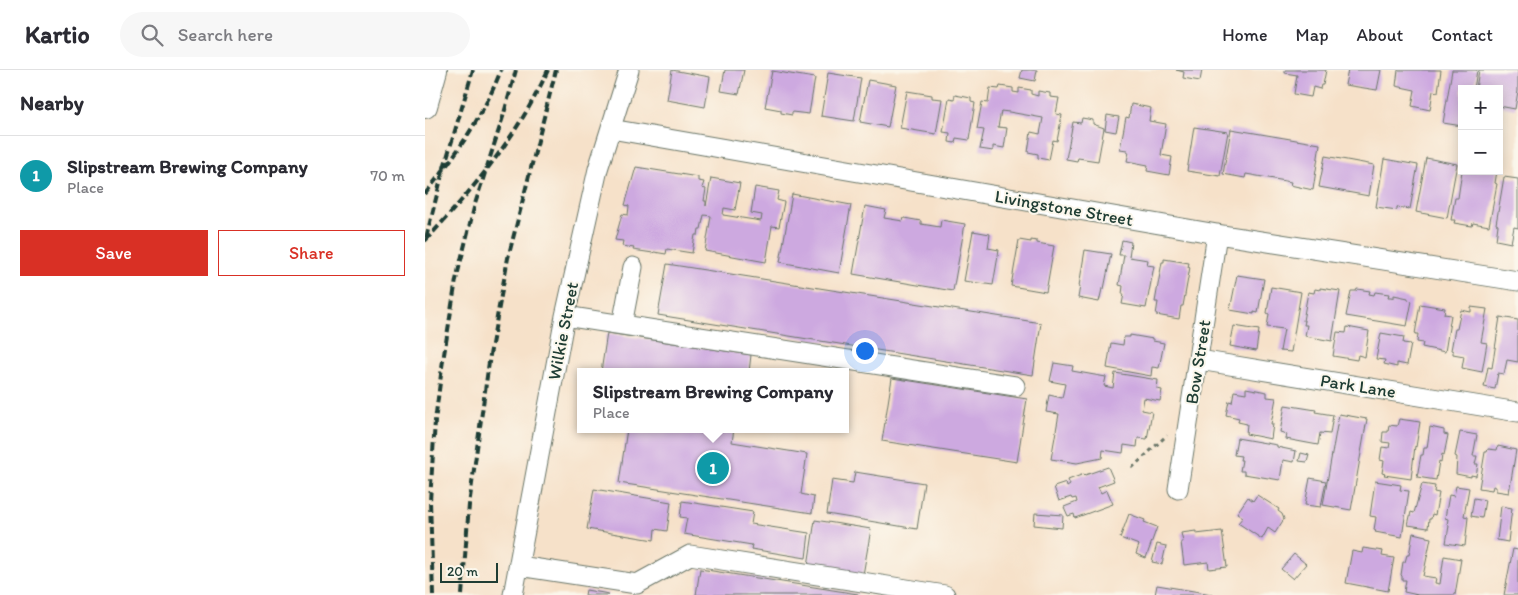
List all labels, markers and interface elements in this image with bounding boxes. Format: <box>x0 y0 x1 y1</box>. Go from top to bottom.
search box <box>120 12 470 57</box>
text: Kartio <box>25 20 90 49</box>
icon: search <box>138 21 166 49</box>
text: Search here <box>178 23 273 46</box>
text: Home <box>1222 24 1268 46</box>
text: Map <box>1296 24 1329 46</box>
text: About <box>1357 24 1403 46</box>
text: Contact <box>1431 24 1493 46</box>
map controls <box>1458 85 1503 175</box>
button: + <box>1458 85 1503 130</box>
text: Nearby <box>20 90 84 115</box>
button: − <box>1458 130 1503 175</box>
text: Slipstream Brewing Company <box>67 155 308 178</box>
text: 1 <box>32 166 40 185</box>
text: 70 m <box>370 166 405 185</box>
text: Place <box>67 178 104 197</box>
street label: Livingstone Street <box>993 185 1135 231</box>
button: Save <box>20 230 208 276</box>
button: Share <box>218 230 405 276</box>
street label: Wilkie Street <box>543 280 583 382</box>
street label: Bow Street <box>1180 318 1216 406</box>
your location <box>852 338 878 364</box>
popup <box>577 368 849 433</box>
street label: Park Lane <box>1319 369 1397 403</box>
text: Slipstream Brewing Company <box>593 380 833 403</box>
text: Place <box>593 403 630 422</box>
pin: 1 <box>697 449 729 487</box>
scale bar <box>440 560 497 583</box>
text: 20 m <box>447 563 478 580</box>

